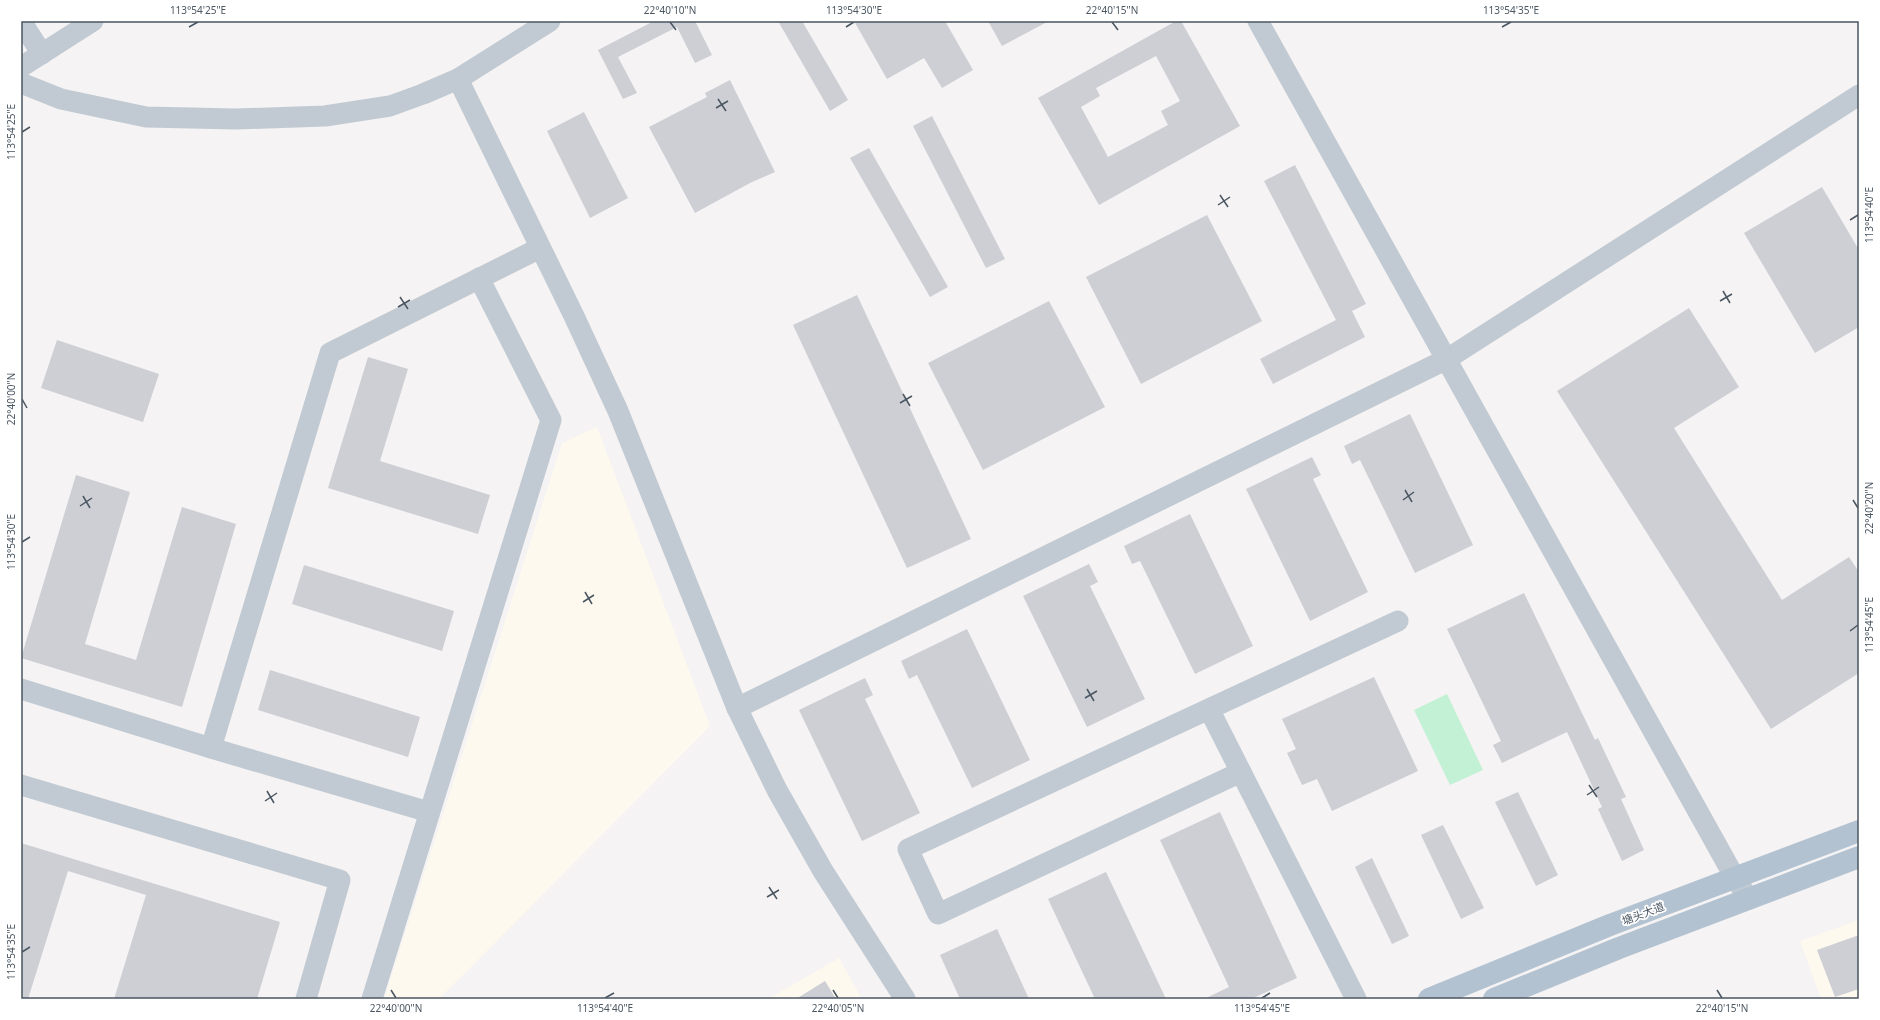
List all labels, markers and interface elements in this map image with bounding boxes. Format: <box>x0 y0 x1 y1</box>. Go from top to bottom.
text: 113°54'25"E <box>170 3 226 17</box>
text: 22°40'10"N <box>644 3 696 17</box>
text: 113°54'30"E <box>826 3 882 17</box>
text: 22°40'15"N <box>1086 3 1138 17</box>
text: 113°54'35"E <box>1483 3 1539 17</box>
text: 113°54'25"E <box>4 104 18 160</box>
text: 113°54'40"E <box>1862 187 1876 243</box>
text: 22°40'00"N <box>4 373 18 425</box>
text: 22°40'20"N <box>1862 482 1876 534</box>
text: 113°54'30"E <box>4 514 18 570</box>
text: 113°54'45"E <box>1862 597 1876 653</box>
street label: 塘头大道 <box>1620 898 1666 928</box>
text: 113°54'35"E <box>4 924 18 980</box>
text: 22°40'00"N <box>370 1001 422 1015</box>
text: 113°54'40"E <box>577 1001 633 1015</box>
text: 22°40'05"N <box>812 1001 864 1015</box>
text: 113°54'45"E <box>1234 1001 1290 1015</box>
text: 22°40'15"N <box>1696 1001 1748 1015</box>

